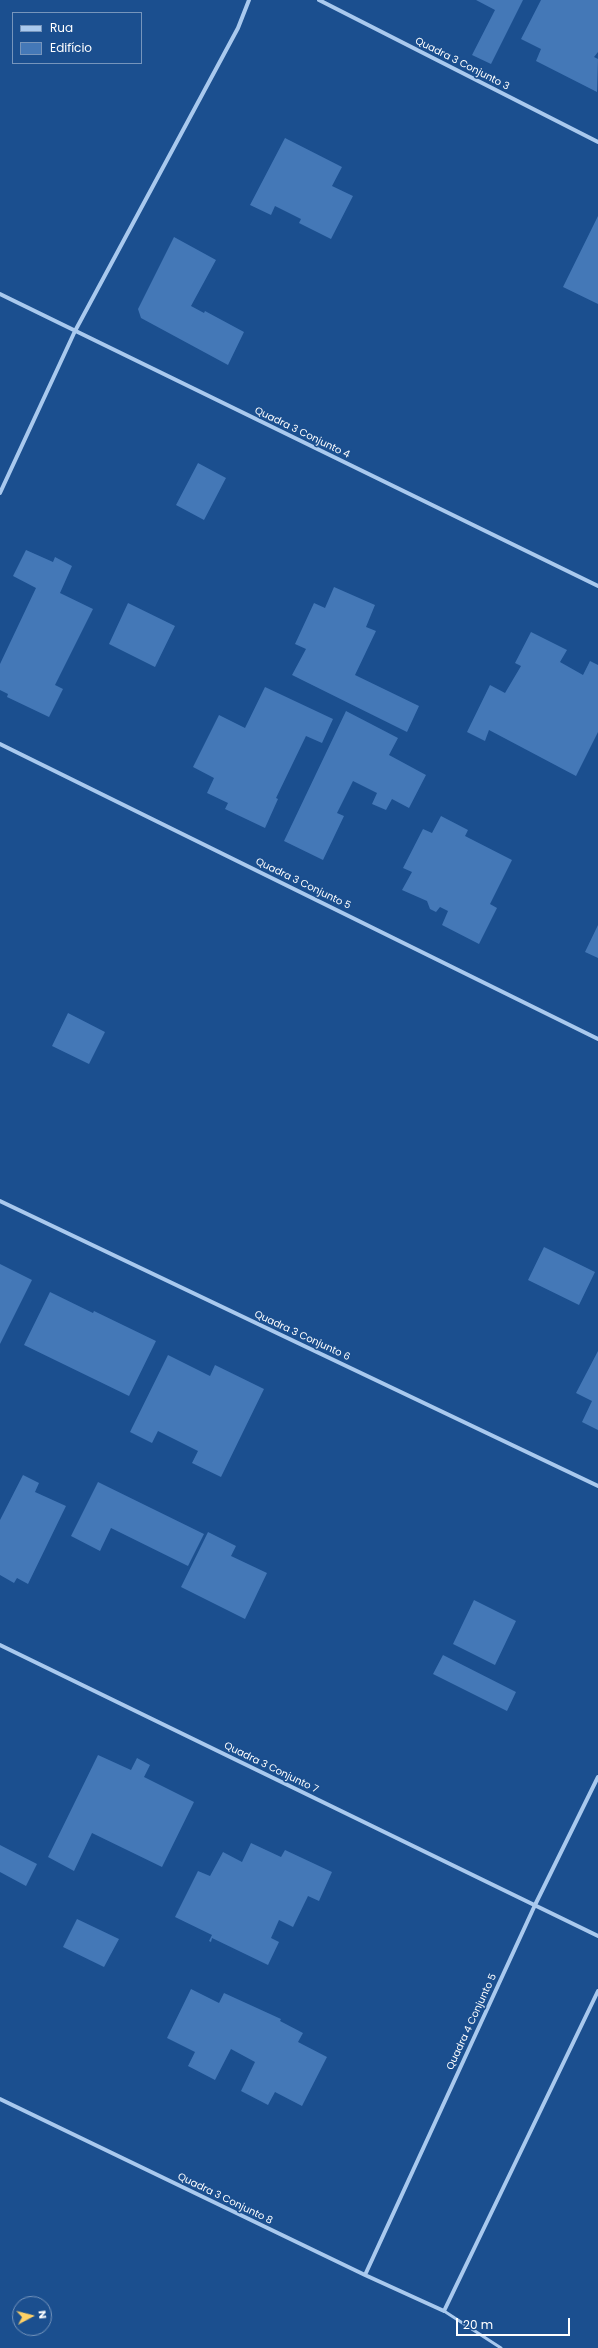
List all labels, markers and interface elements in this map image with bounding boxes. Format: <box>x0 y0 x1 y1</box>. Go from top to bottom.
legend <box>12 12 142 64</box>
text: Rua <box>50 19 73 36</box>
street label: Quadra 3 Conjunto 3 <box>413 35 511 93</box>
text: Edifício <box>50 39 92 56</box>
street label: Quadra 3 Conjunto 4 <box>252 405 352 461</box>
street label: Quadra 3 Conjunto 5 <box>253 856 353 912</box>
street label: Quadra 3 Conjunto 6 <box>252 1309 352 1363</box>
street label: Quadra 3 Conjunto 7 <box>222 1740 320 1796</box>
street label: Quadra 4 Conjunto 5 <box>444 1972 500 2072</box>
street label: Quadra 3 Conjunto 8 <box>175 2171 275 2227</box>
north arrow <box>12 2296 52 2336</box>
text: N <box>34 2310 51 2320</box>
scale bar <box>458 2310 572 2336</box>
text: 20 m <box>463 2316 493 2333</box>

